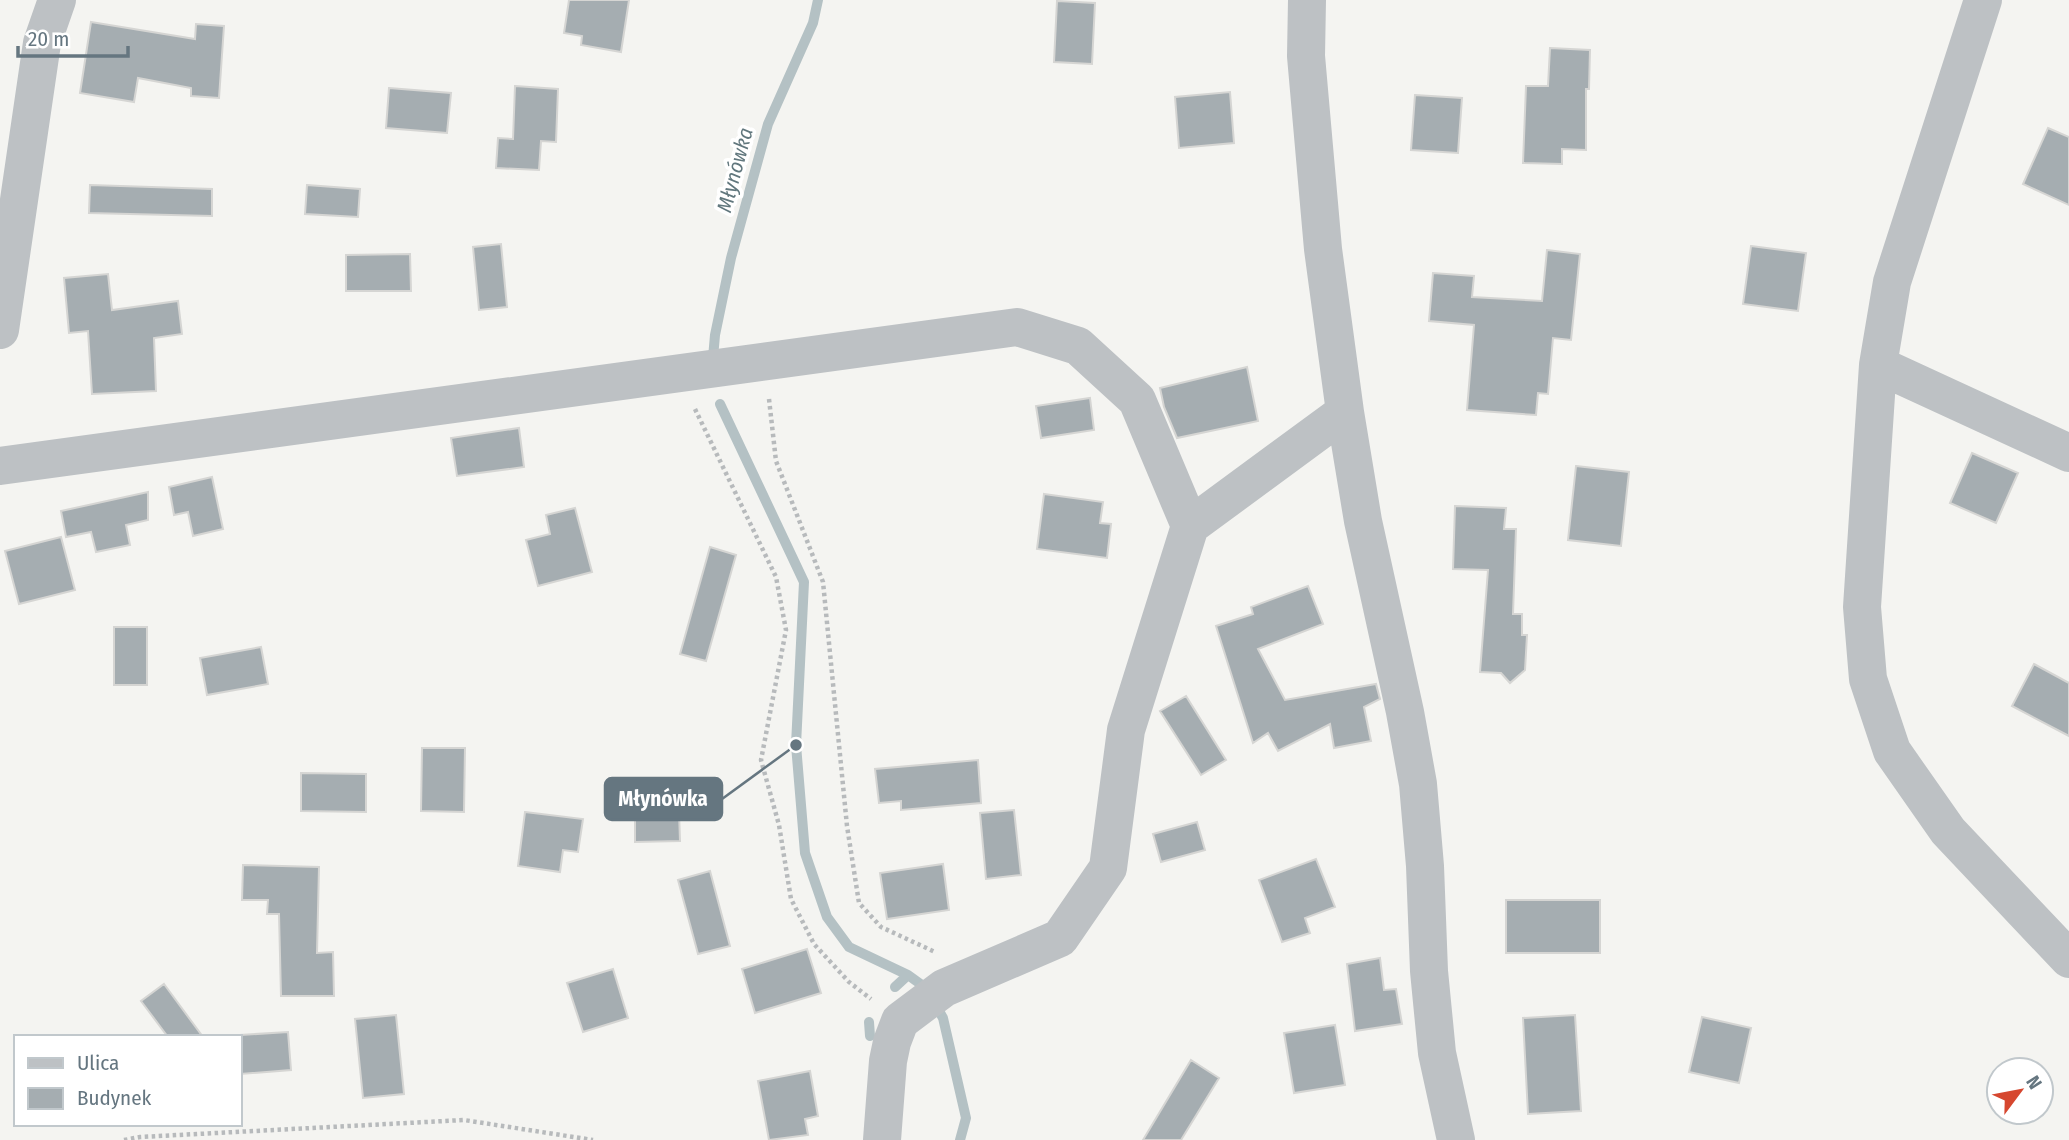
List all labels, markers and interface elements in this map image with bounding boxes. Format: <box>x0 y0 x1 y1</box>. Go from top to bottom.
scale bar <box>18 14 128 58</box>
text: 20 m <box>28 26 69 52</box>
water label: Młynówka <box>711 125 759 215</box>
callout: Młynówka <box>605 778 722 820</box>
text: Młynówka <box>618 786 708 812</box>
legend <box>14 1035 242 1126</box>
text: Ulica <box>77 1050 119 1076</box>
north arrow <box>1985 1056 2055 1126</box>
text: N <box>2021 1071 2047 1093</box>
text: Budynek <box>77 1085 152 1111</box>

